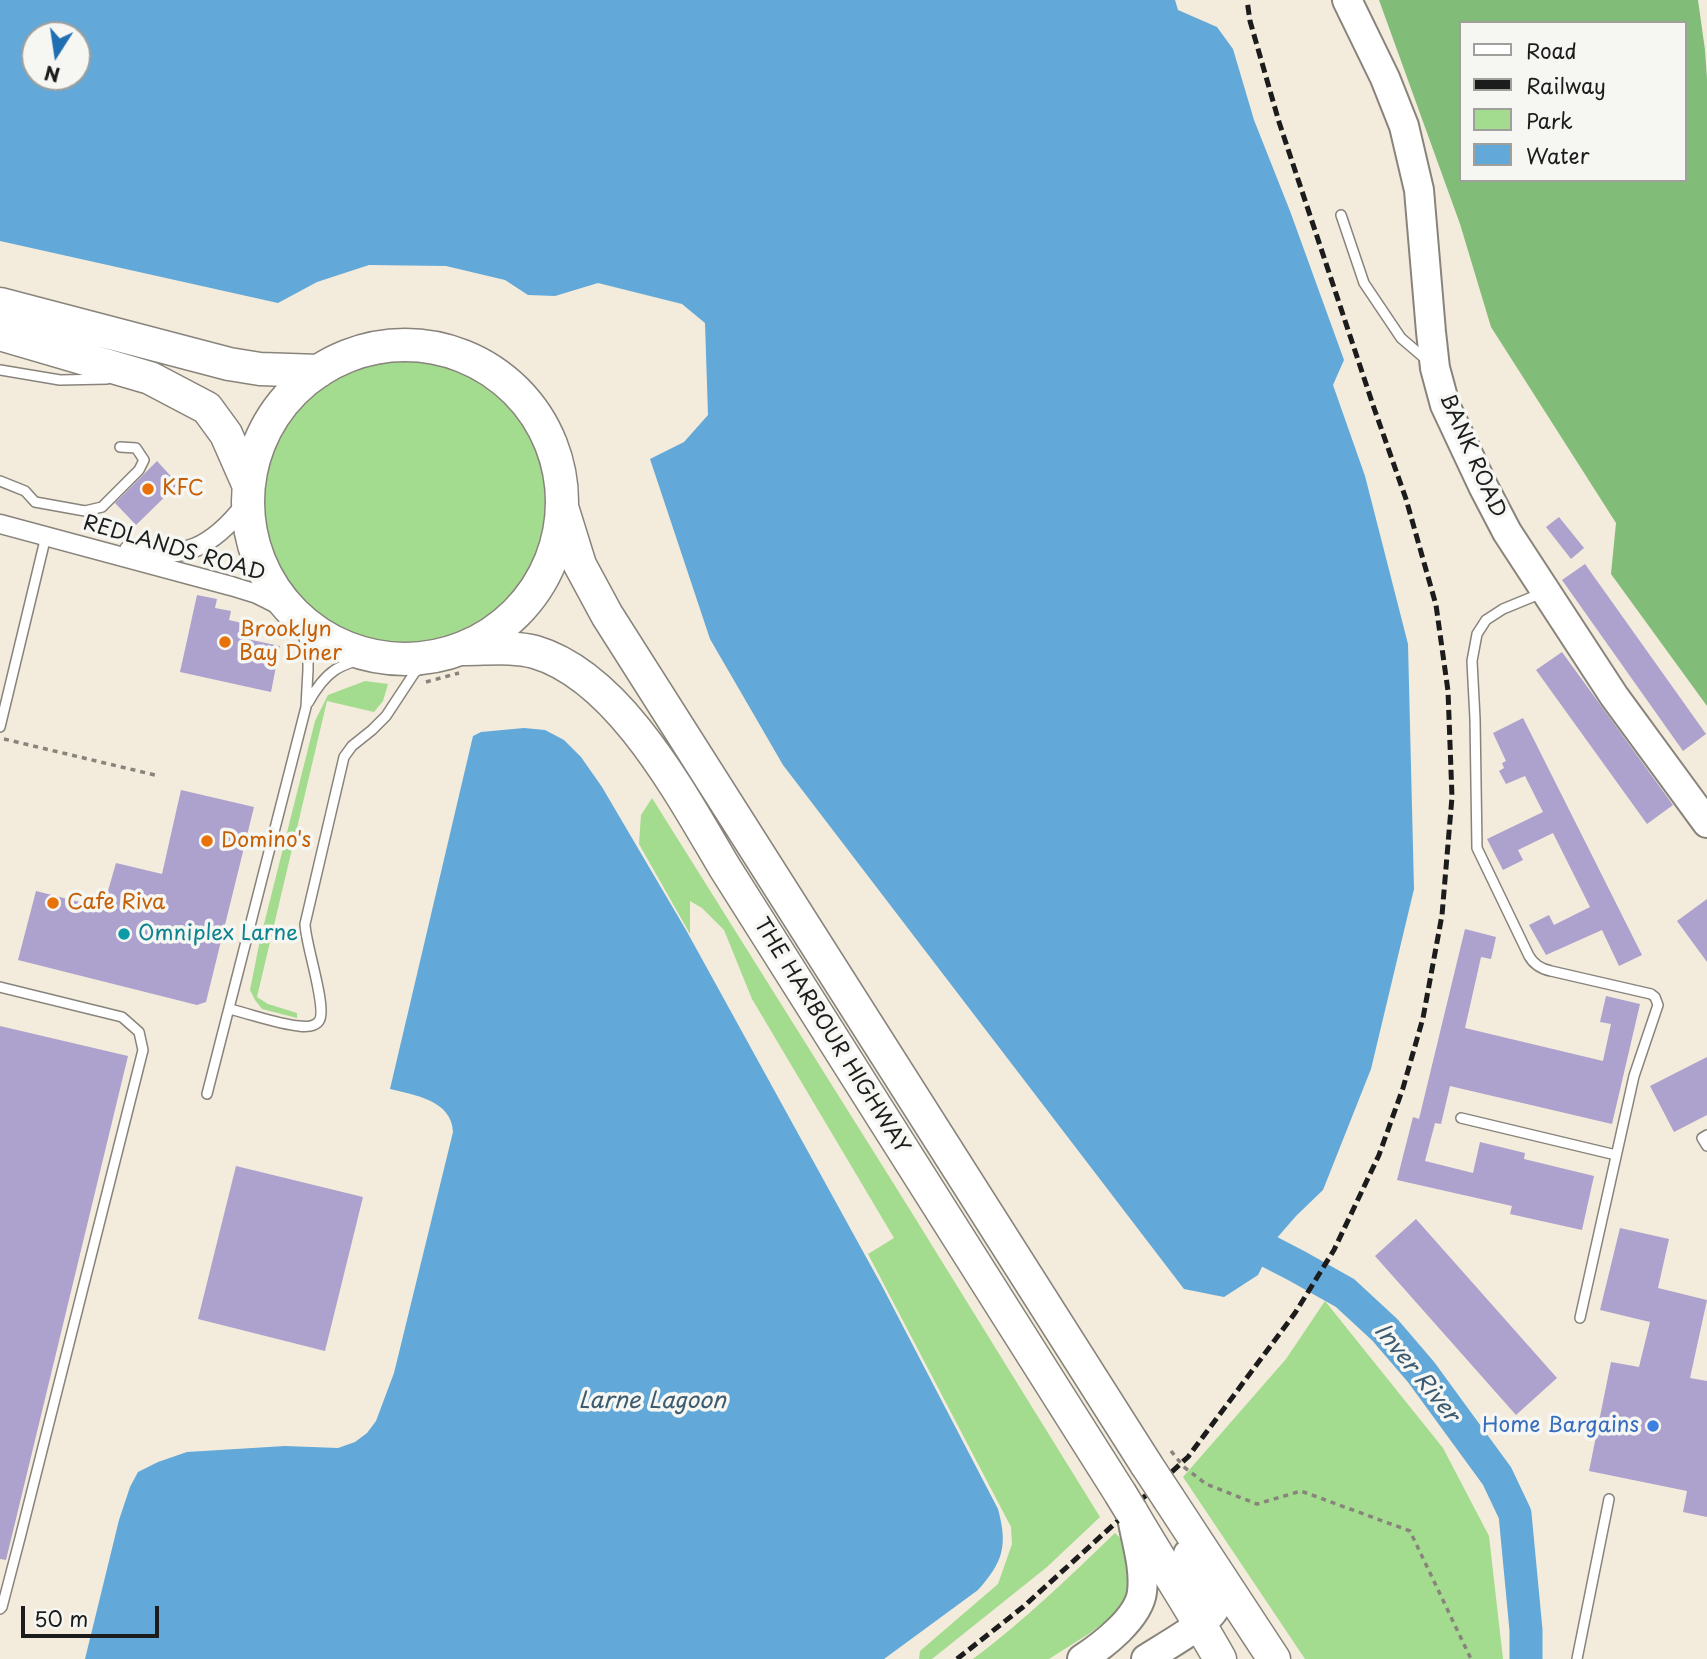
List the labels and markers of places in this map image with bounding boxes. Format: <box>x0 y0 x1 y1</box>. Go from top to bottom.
place label: KFC <box>162 476 204 502</box>
marker: KFC <box>140 481 156 497</box>
place label: Brooklyn Bay Diner <box>239 617 342 667</box>
marker: Brooklyn Bay Diner <box>217 634 233 650</box>
place label: Domino's <box>221 828 311 854</box>
marker: Domino's <box>199 833 215 849</box>
place label: Cafe Riva <box>67 890 165 916</box>
marker: Cafe Riva <box>45 895 61 911</box>
place label: Omniplex Larne <box>138 921 298 947</box>
marker: Omniplex Larne <box>116 926 132 942</box>
place label: Home Bargains <box>1482 1413 1639 1439</box>
marker: Home Bargains <box>1645 1418 1661 1434</box>

